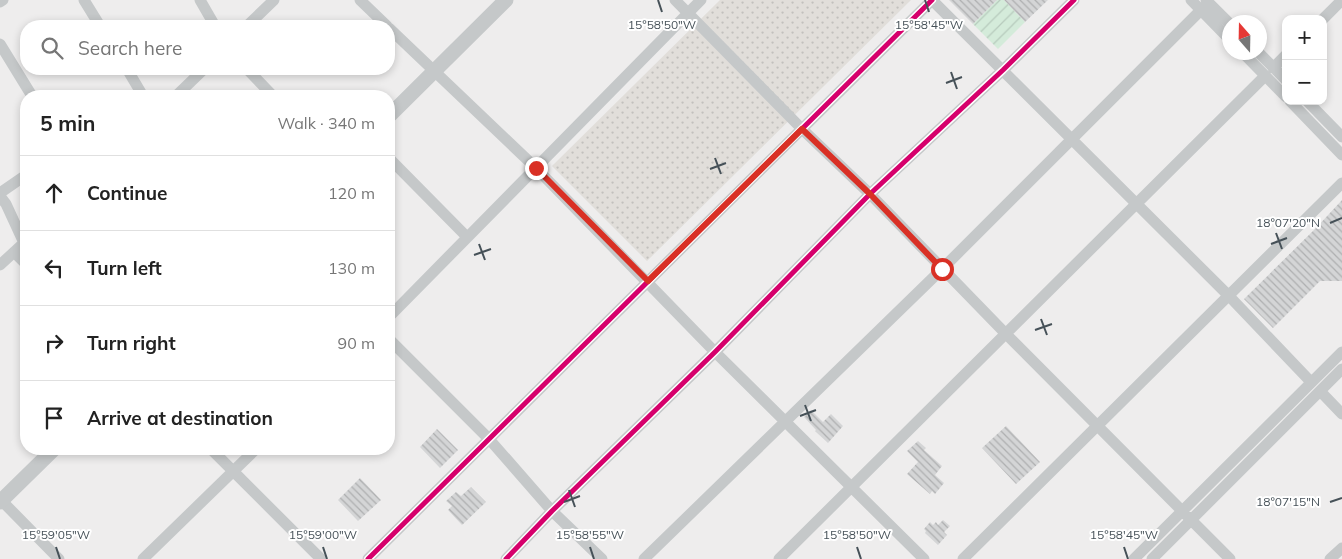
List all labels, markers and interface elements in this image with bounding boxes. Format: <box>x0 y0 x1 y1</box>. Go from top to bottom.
north arrow <box>1222 15 1267 60</box>
map controls <box>1282 15 1327 105</box>
button: + <box>1282 15 1327 60</box>
text: 15°58'50"W <box>628 17 696 32</box>
text: 15°58'45"W <box>895 17 963 32</box>
search box <box>20 20 395 75</box>
icon: search <box>38 34 66 62</box>
text: Search here <box>78 36 182 60</box>
button: − <box>1282 60 1327 105</box>
text: 5 min <box>40 110 95 136</box>
text: Walk · 340 m <box>277 113 375 133</box>
route end <box>525 157 548 180</box>
icon: ahead <box>40 179 68 207</box>
text: Continue <box>87 181 167 205</box>
text: 120 m <box>328 183 375 203</box>
text: 18°07'20"N <box>1256 215 1320 230</box>
icon: left <box>40 254 68 282</box>
text: Turn left <box>87 256 162 280</box>
text: 130 m <box>328 258 375 278</box>
route start <box>931 258 954 281</box>
icon: right <box>40 329 68 357</box>
text: Turn right <box>87 331 176 355</box>
text: 90 m <box>338 333 375 353</box>
icon: arrive <box>40 404 68 432</box>
text: Arrive at destination <box>87 406 273 430</box>
text: 18°07'15"N <box>1256 494 1320 509</box>
text: 15°59'05"W <box>22 527 90 542</box>
text: 15°59'00"W <box>289 527 357 542</box>
text: 15°58'55"W <box>556 527 624 542</box>
text: 15°58'50"W <box>823 527 891 542</box>
text: 15°58'45"W <box>1090 527 1158 542</box>

